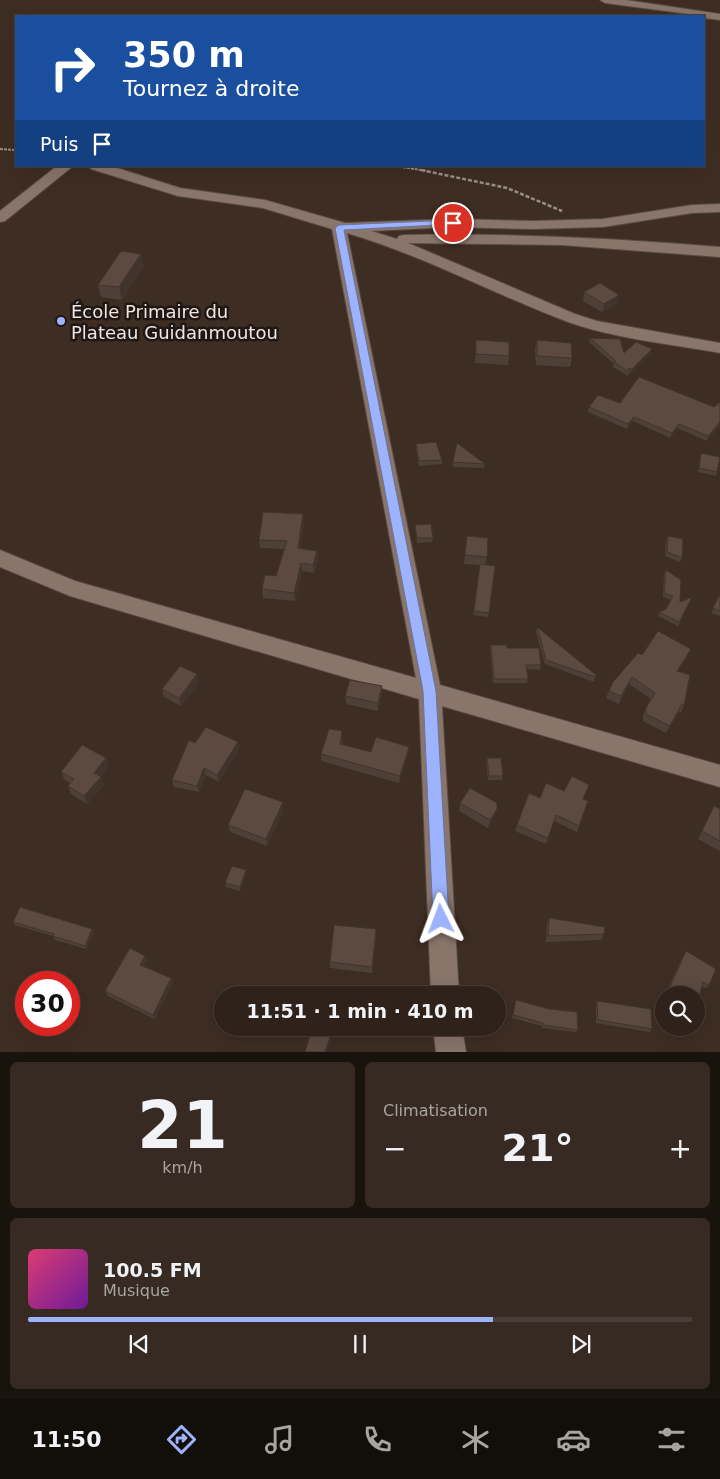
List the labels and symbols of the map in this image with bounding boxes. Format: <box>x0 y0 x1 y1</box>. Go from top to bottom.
pin <box>432 202 474 244</box>
place label: École Primaire du Plateau Guidanmoutou <box>71 301 278 343</box>
marker: École Primaire du Plateau Guidanmoutou <box>55 315 67 327</box>
position arrow <box>414 892 466 944</box>
speed limit sign: 30 <box>15 971 80 1036</box>

